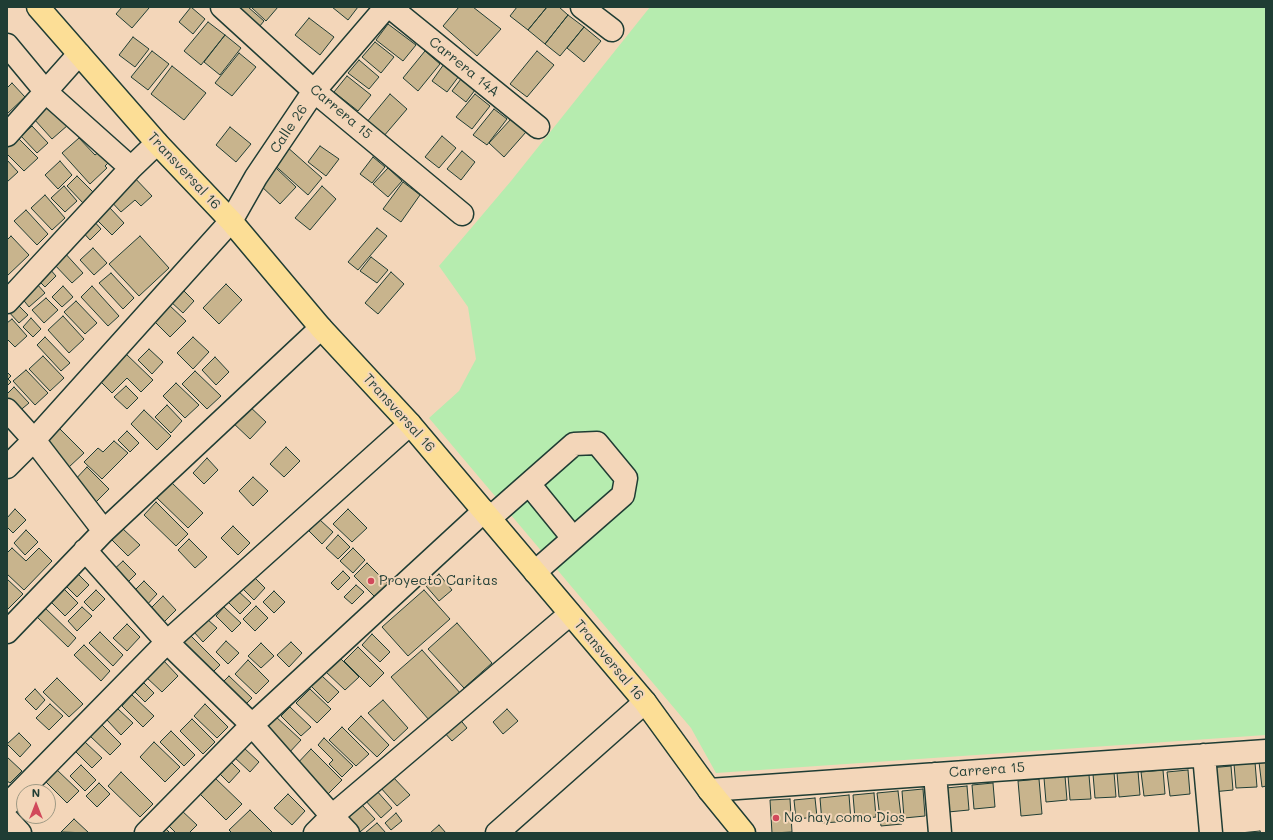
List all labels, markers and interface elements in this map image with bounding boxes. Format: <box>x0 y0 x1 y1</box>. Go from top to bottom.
street label: Carrera 14A <box>425 33 503 101</box>
street label: Carrera 15 <box>306 81 376 143</box>
street label: Calle 26 <box>267 101 311 157</box>
street label: Transversal 16 <box>144 129 224 213</box>
street label: Transversal 16 <box>359 370 439 456</box>
place label: Proyecto Caritas <box>379 573 498 589</box>
marker: Proyecto Caritas <box>366 576 376 586</box>
street label: Transversal 16 <box>571 617 647 703</box>
street label: Carrera 15 <box>948 759 1026 781</box>
north arrow <box>16 784 56 824</box>
text: N <box>32 785 40 800</box>
place label: No hay como Dios <box>784 810 905 826</box>
marker: No hay como Dios <box>771 813 781 823</box>

